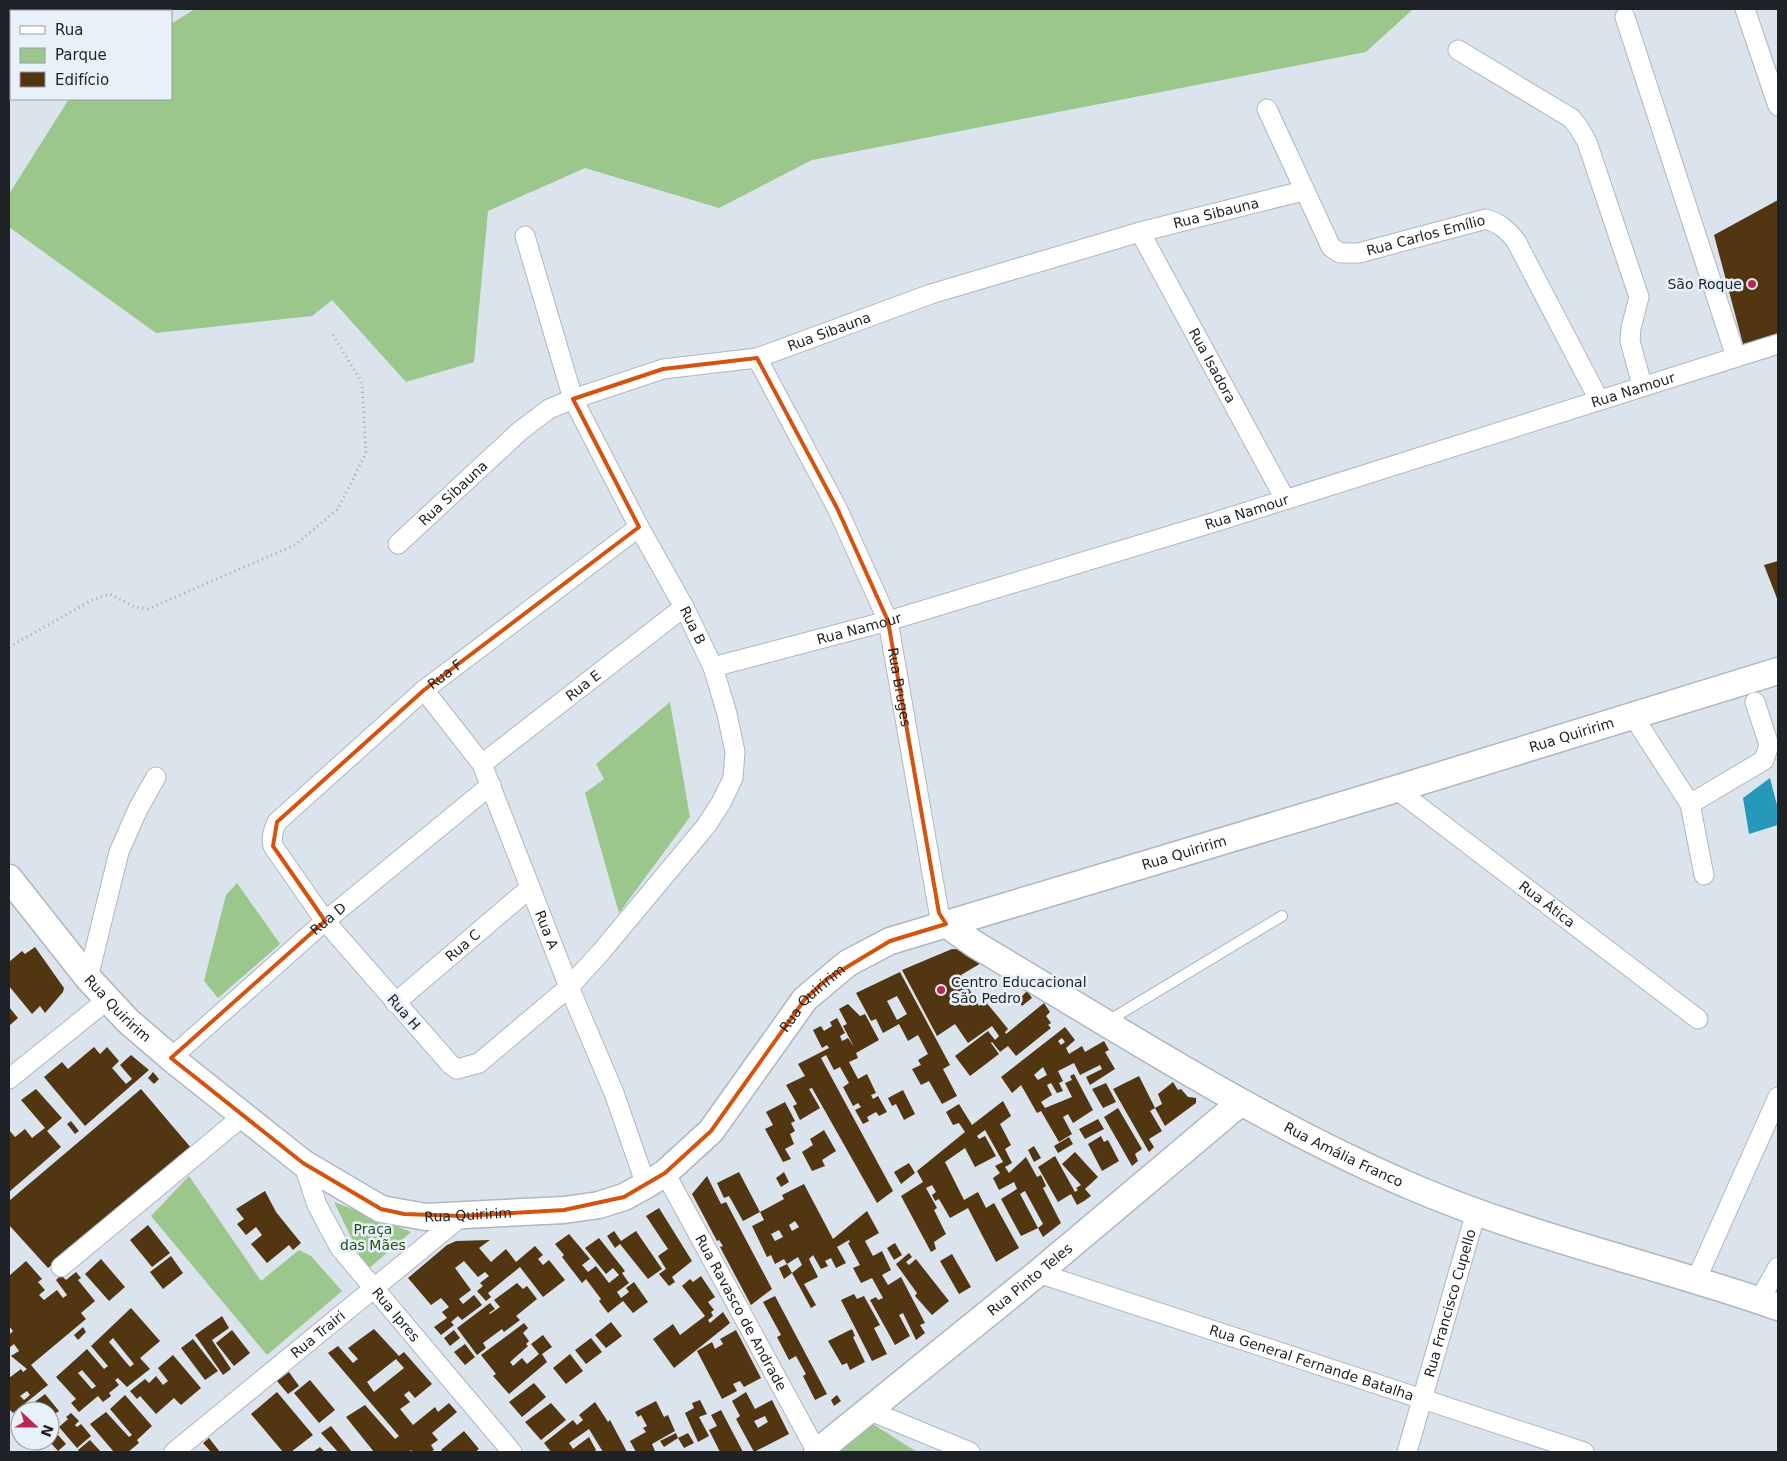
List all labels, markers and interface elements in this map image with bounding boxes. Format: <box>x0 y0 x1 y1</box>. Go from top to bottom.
legend <box>10 10 172 100</box>
text: Rua <box>55 21 83 39</box>
text: Parque <box>55 46 107 64</box>
text: Edifício <box>55 71 109 89</box>
street label: Rua Sibauna <box>1172 194 1260 231</box>
street label: Rua Carlos Emílio <box>1365 212 1487 259</box>
place label: São Roque <box>1667 276 1742 292</box>
marker: São Roque <box>1746 278 1758 290</box>
street label: Rua Sibauna <box>785 309 873 354</box>
street label: Rua Isadora <box>1186 325 1239 406</box>
street label: Rua Namour <box>1589 369 1677 411</box>
street label: Rua Sibauna <box>415 457 491 529</box>
street label: Rua Namour <box>1203 491 1291 533</box>
street label: Rua B <box>677 603 709 647</box>
street label: Rua Namour <box>815 609 904 647</box>
street label: Rua Bruges <box>885 646 914 728</box>
street label: Rua F <box>425 656 465 692</box>
street label: Rua E <box>562 667 604 704</box>
street label: Rua Quiririm <box>1527 714 1616 755</box>
street label: Rua Quiririm <box>1140 832 1228 873</box>
street label: Rua Ática <box>1516 878 1578 930</box>
street label: Rua D <box>307 899 349 938</box>
street label: Rua A <box>532 908 562 952</box>
street label: Rua C <box>442 926 484 965</box>
street label: Rua Quiririm <box>776 961 848 1035</box>
street label: Rua Quiririm <box>81 972 154 1045</box>
place label: Centro Educacional São Pedro <box>951 974 1087 1006</box>
marker: Centro Educacional São Pedro <box>935 984 947 996</box>
street label: Rua H <box>384 991 424 1033</box>
street label: Rua Amália Franco <box>1281 1119 1406 1190</box>
street label: Rua Quiririm <box>424 1205 512 1225</box>
park label: Praça das Mães <box>340 1221 406 1253</box>
street label: Rua Francisco Cupello <box>1421 1227 1479 1379</box>
street label: Rua Ravasco de Andrade <box>692 1232 790 1393</box>
street label: Rua Pinto Teles <box>984 1240 1075 1319</box>
street label: Rua Ipres <box>369 1284 423 1345</box>
street label: Rua Trairi <box>287 1307 348 1361</box>
street label: Rua General Fernande Batalha <box>1207 1322 1416 1404</box>
north arrow <box>10 1401 60 1451</box>
text: N <box>38 1422 57 1439</box>

